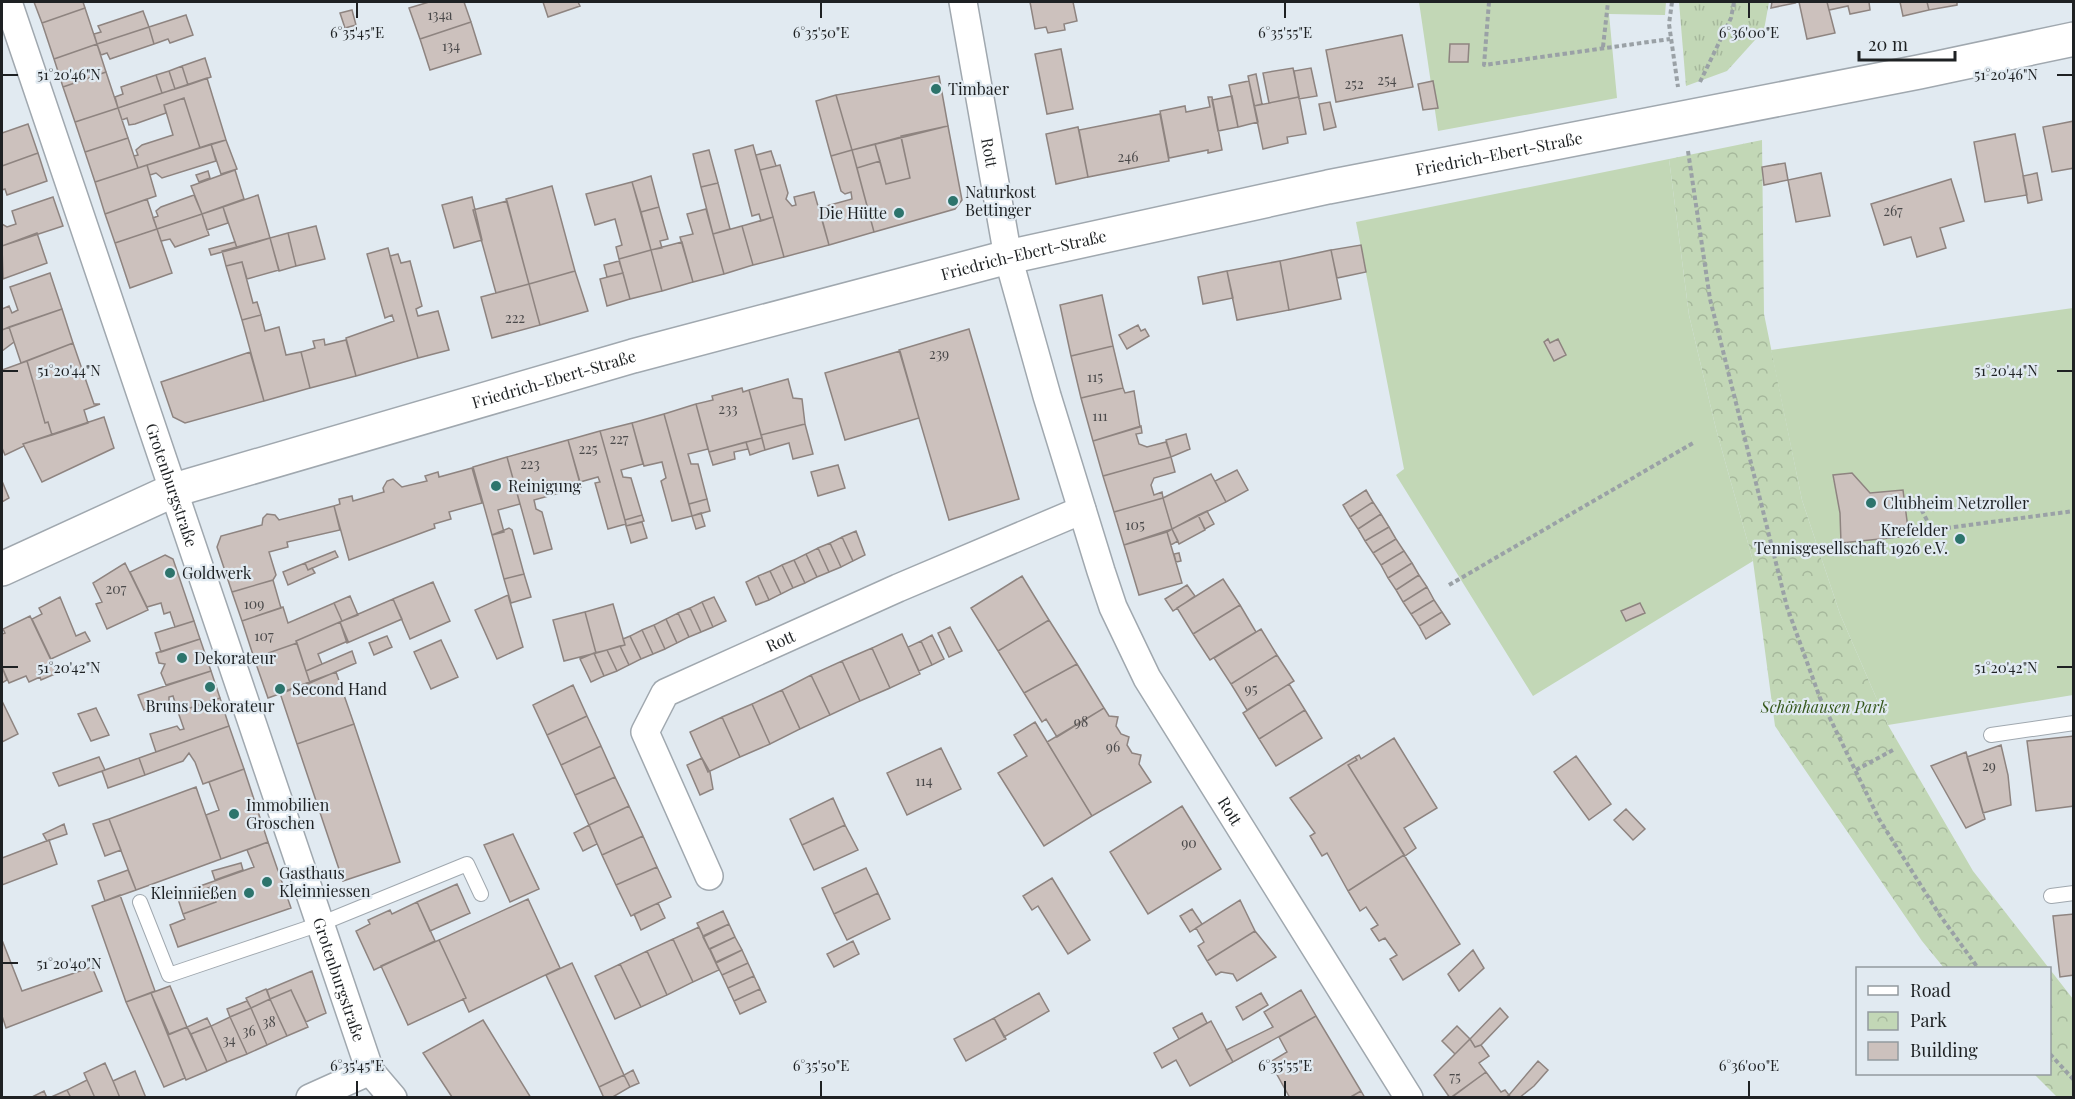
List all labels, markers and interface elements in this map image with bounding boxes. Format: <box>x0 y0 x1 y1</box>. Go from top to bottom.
house number: 134a <box>427 5 453 24</box>
text: 6°35'45"E <box>330 22 384 42</box>
text: 6°35'50"E <box>793 22 849 42</box>
text: 6°35'55"E <box>1258 22 1312 42</box>
text: 6°36'00"E <box>1719 22 1779 42</box>
scale bar <box>1859 24 1955 62</box>
text: 20 m <box>1868 32 1908 56</box>
house number: 134 <box>442 36 460 55</box>
text: 51°20'46"N <box>37 64 101 84</box>
text: 51°20'46"N <box>1974 64 2038 84</box>
house number: 254 <box>1377 70 1397 89</box>
house number: 252 <box>1344 74 1364 93</box>
place label: Timbaer <box>948 78 1009 99</box>
marker: Timbaer <box>929 82 943 96</box>
street label: Friedrich-Ebert-Straße <box>1414 127 1584 180</box>
street label: Rott <box>977 136 1003 169</box>
house number: 246 <box>1118 147 1138 166</box>
place label: Naturkost Bettinger <box>965 181 1036 220</box>
marker: Naturkost Bettinger <box>946 194 960 208</box>
house number: 267 <box>1883 201 1903 220</box>
place label: Die Hütte <box>819 202 887 223</box>
marker: Die Hütte <box>892 206 906 220</box>
street label: Friedrich-Ebert-Straße <box>938 225 1108 284</box>
house number: 222 <box>505 308 525 327</box>
house number: 239 <box>929 344 949 363</box>
street label: Friedrich-Ebert-Straße <box>469 345 638 412</box>
text: 51°20'44"N <box>37 360 101 380</box>
text: 51°20'44"N <box>1974 360 2038 380</box>
house number: 115 <box>1087 367 1103 386</box>
house number: 233 <box>718 399 738 418</box>
house number: 111 <box>1092 406 1108 425</box>
street label: Grotenburgstraße <box>141 420 203 550</box>
house number: 227 <box>609 429 629 448</box>
house number: 225 <box>578 439 598 458</box>
house number: 223 <box>520 454 540 473</box>
place label: Reinigung <box>508 475 582 496</box>
marker: Reinigung <box>489 479 503 493</box>
place label: Clubheim Netzroller <box>1883 492 2029 513</box>
marker: Clubheim Netzroller <box>1864 496 1878 510</box>
house number: 105 <box>1125 515 1145 534</box>
place label: Krefelder Tennisgesellschaft 1926 e.V. <box>1754 519 1948 558</box>
marker: Krefelder Tennisgesellschaft 1926 e.V. <box>1953 532 1967 546</box>
place label: Goldwerk <box>182 562 252 583</box>
marker: Goldwerk <box>163 566 177 580</box>
house number: 207 <box>106 579 127 598</box>
house number: 109 <box>244 594 264 613</box>
street label: Rott <box>762 625 798 656</box>
house number: 107 <box>254 626 274 645</box>
place label: Dekorateur <box>194 647 276 668</box>
marker: Dekorateur <box>175 651 189 665</box>
text: 51°20'42"N <box>37 657 101 677</box>
text: 51°20'42"N <box>1974 657 2038 677</box>
place label: Second Hand <box>292 678 387 699</box>
house number: 95 <box>1245 679 1258 698</box>
marker: Bruns Dekorateur <box>203 680 217 694</box>
marker: Second Hand <box>273 682 287 696</box>
place label: Bruns Dekorateur <box>145 695 275 716</box>
park label: Schönhausen Park <box>1760 696 1887 717</box>
house number: 98 <box>1074 712 1088 731</box>
house number: 96 <box>1106 737 1120 756</box>
house number: 29 <box>1982 756 1996 775</box>
house number: 114 <box>915 771 933 790</box>
street label: Rott <box>1214 793 1247 829</box>
place label: Immobilien Groschen <box>246 794 330 833</box>
marker: Immobilien Groschen <box>227 807 241 821</box>
house number: 90 <box>1181 833 1197 852</box>
place label: Gasthaus Kleinniessen <box>279 862 371 901</box>
marker: Gasthaus Kleinniessen <box>260 875 274 889</box>
place label: Kleinnießen <box>150 882 237 903</box>
marker: Kleinnießen <box>242 886 256 900</box>
street label: Grotenburgstraße <box>309 915 370 1044</box>
text: 51°20'40"N <box>36 953 102 973</box>
legend <box>1856 967 2051 1075</box>
text: Road <box>1910 978 1951 1002</box>
text: Park <box>1910 1008 1947 1032</box>
house number: 38 <box>262 1012 276 1031</box>
house number: 36 <box>242 1021 256 1040</box>
house number: 34 <box>222 1030 236 1049</box>
text: Building <box>1910 1038 1978 1062</box>
text: 6°35'45"E <box>330 1055 384 1075</box>
text: 6°35'50"E <box>793 1055 849 1075</box>
text: 6°35'55"E <box>1258 1055 1312 1075</box>
text: 6°36'00"E <box>1719 1055 1779 1075</box>
house number: 75 <box>1449 1067 1461 1086</box>

